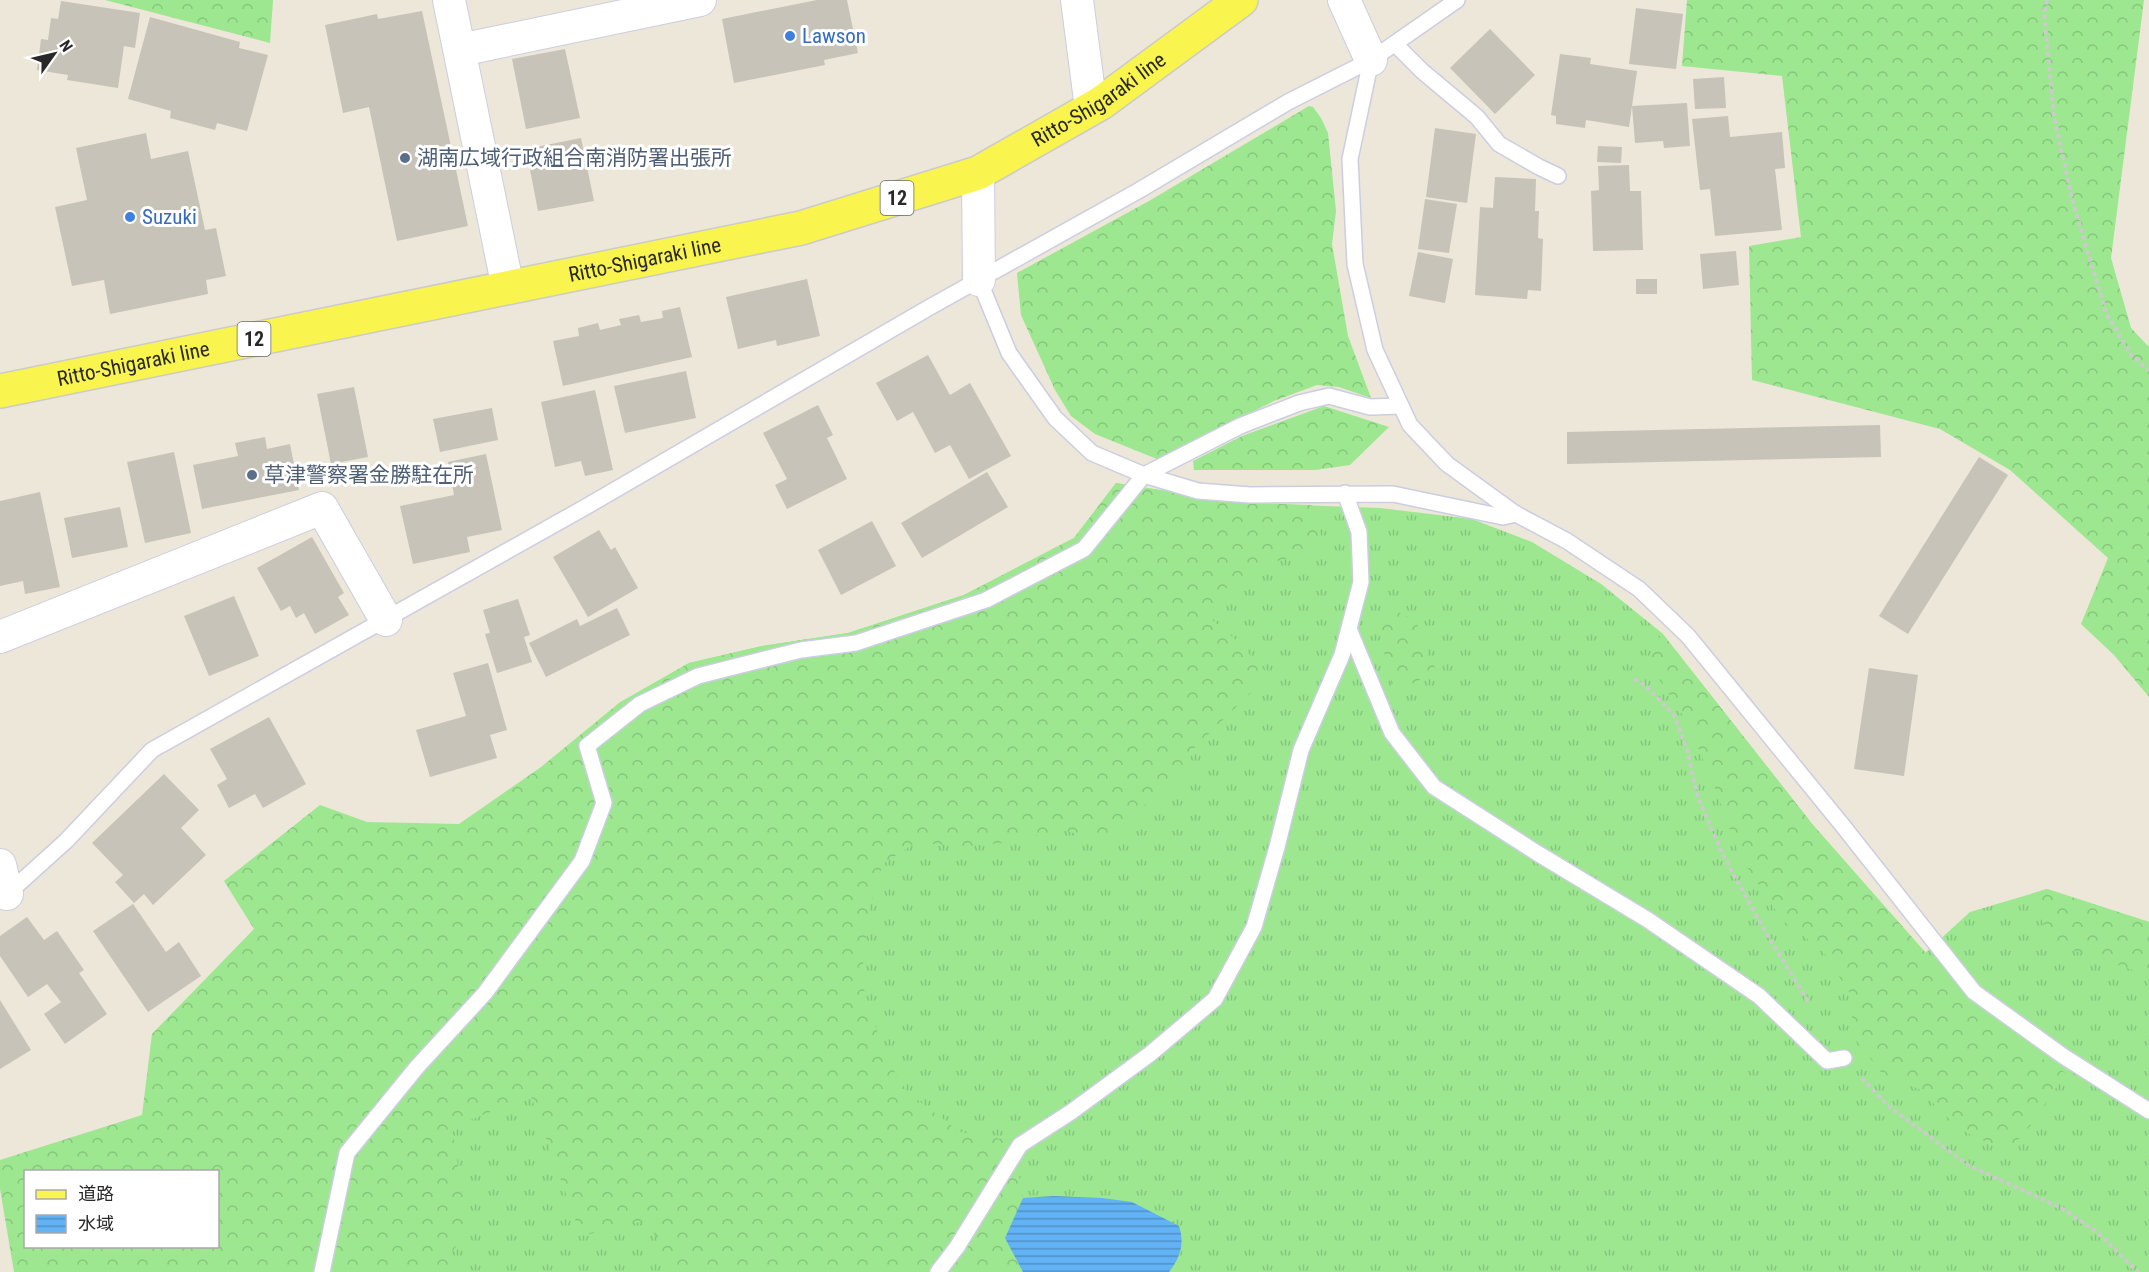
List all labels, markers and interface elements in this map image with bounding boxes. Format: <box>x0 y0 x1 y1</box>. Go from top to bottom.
north arrow <box>24 24 84 84</box>
place label: Lawson <box>802 24 866 48</box>
marker: Lawson <box>783 29 797 43</box>
text: N <box>55 37 77 55</box>
street label: Ritto-Shigaraki line <box>1027 47 1170 152</box>
place label: 湖南広域行政組合南消防署出張所 <box>417 146 732 170</box>
marker: 湖南広域行政組合南消防署出張所 <box>398 151 412 165</box>
road number: 12 <box>880 181 914 215</box>
place label: Suzuki <box>142 205 197 229</box>
marker: Suzuki <box>123 210 137 224</box>
street label: Ritto-Shigaraki line <box>566 233 723 287</box>
road number: 12 <box>238 322 270 356</box>
street label: Ritto-Shigaraki line <box>55 337 212 391</box>
place label: 草津警察署金勝駐在所 <box>264 463 474 487</box>
marker: 草津警察署金勝駐在所 <box>245 468 259 482</box>
legend <box>24 1170 219 1248</box>
text: 道路 <box>78 1183 114 1204</box>
text: 水域 <box>78 1213 114 1234</box>

